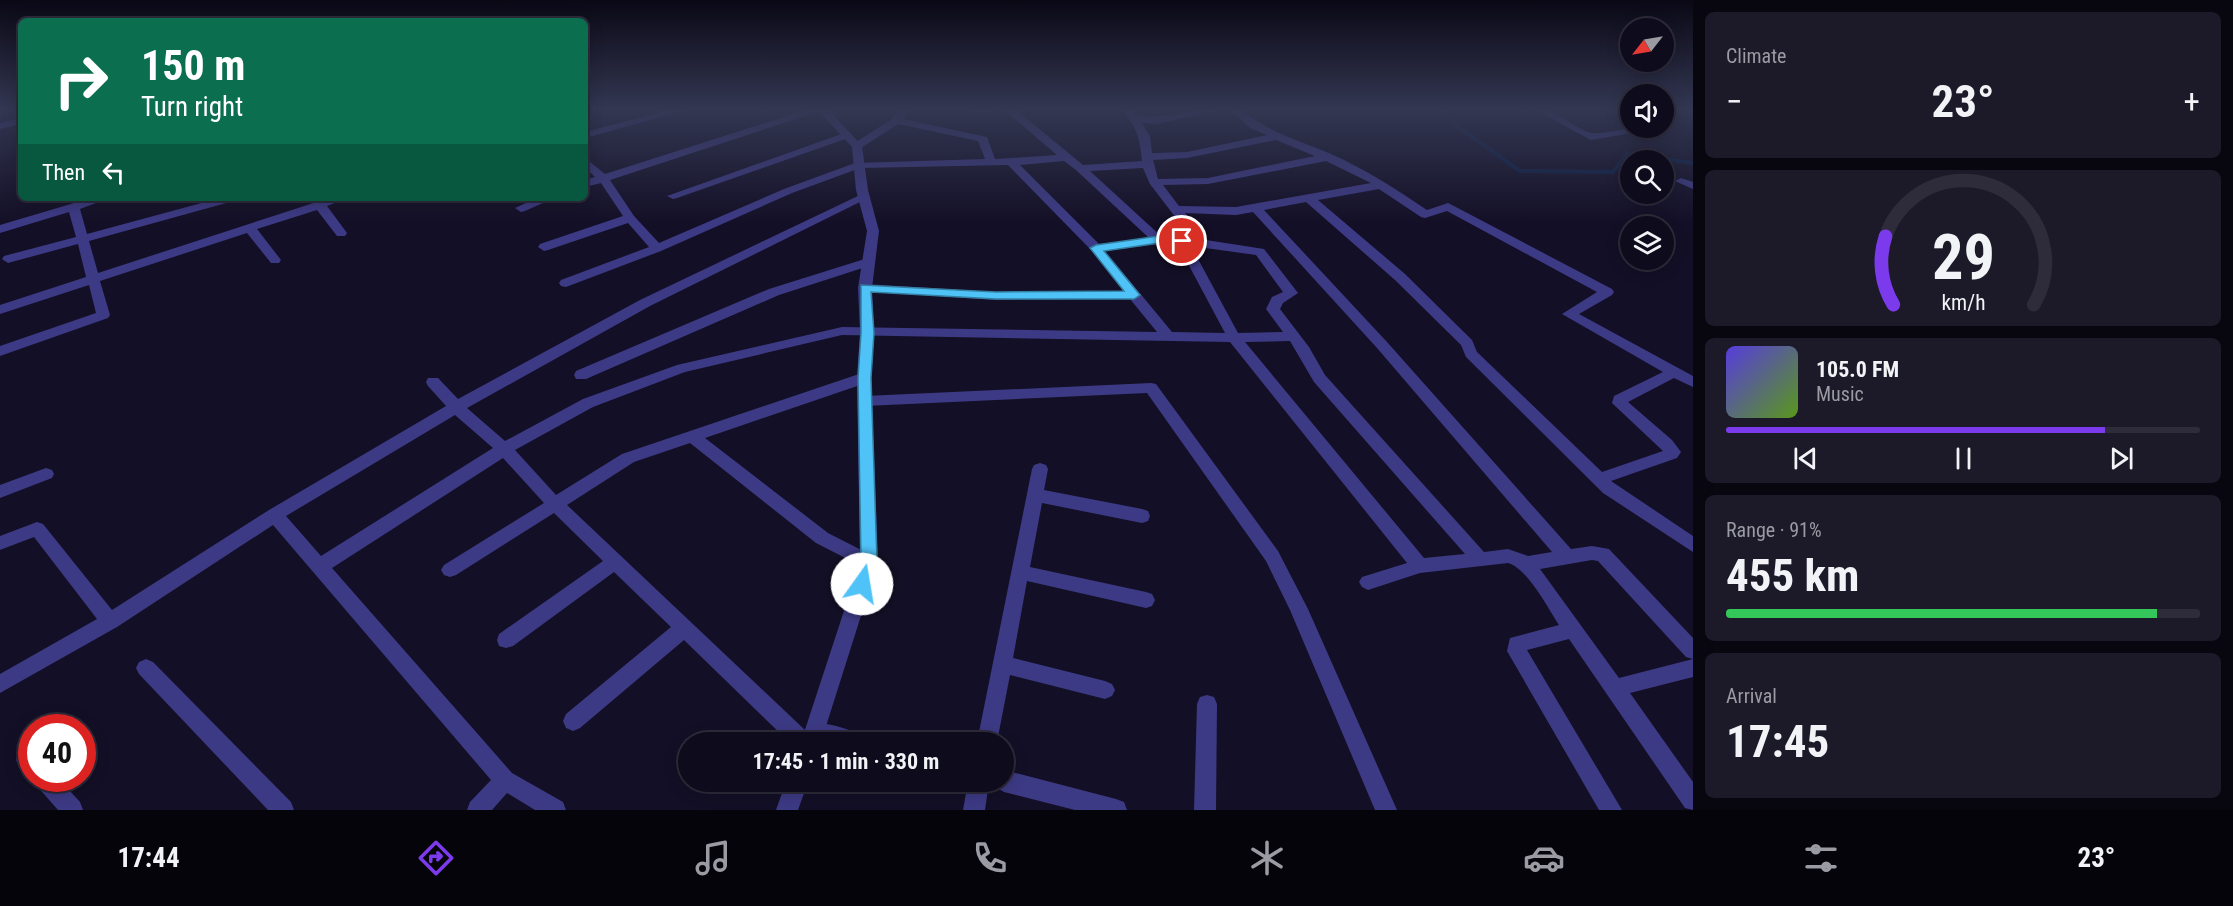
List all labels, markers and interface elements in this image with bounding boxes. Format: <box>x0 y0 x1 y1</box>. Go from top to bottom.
north arrow <box>1620 18 1674 72</box>
map controls <box>1620 18 1674 270</box>
text: 150 m <box>141 41 246 90</box>
icon: right <box>42 42 120 120</box>
text: Climate <box>1726 44 1786 68</box>
text: 23° <box>1932 75 1995 128</box>
text: − <box>1726 82 1743 121</box>
text: + <box>2184 82 2200 121</box>
button: sound <box>1620 84 1674 138</box>
text: Turn right <box>141 91 243 123</box>
button: search <box>1620 150 1674 204</box>
icon: left <box>97 156 130 189</box>
text: Then <box>42 160 85 185</box>
pin <box>1156 215 1207 266</box>
button: layers <box>1620 216 1674 270</box>
text: 29 <box>1931 221 1995 294</box>
icon: arrive <box>1165 224 1198 257</box>
text: km/h <box>1941 290 1985 315</box>
text: 105.0 FM <box>1816 357 1899 382</box>
text: Music <box>1816 382 1864 406</box>
icon: previous <box>1789 442 1822 475</box>
icon: pause <box>1947 442 1980 475</box>
icon: next <box>2105 442 2138 475</box>
text: Range · 91% <box>1726 518 1822 542</box>
text: 455 km <box>1726 549 1859 602</box>
position arrow <box>830 552 894 616</box>
text: Arrival <box>1726 684 1777 708</box>
speed limit sign: 40 <box>18 714 96 792</box>
text: 17:45 <box>1726 715 1829 768</box>
text: 17:45 · 1 min · 330 m <box>753 749 939 774</box>
icon: directions <box>415 837 457 879</box>
icon: music <box>692 837 734 879</box>
icon: phone <box>969 837 1011 879</box>
icon: climate <box>1246 837 1288 879</box>
icon: car <box>1523 837 1565 879</box>
icon: filters <box>1800 837 1842 879</box>
text: 17:44 <box>118 842 180 874</box>
text: 23° <box>2078 842 2115 874</box>

